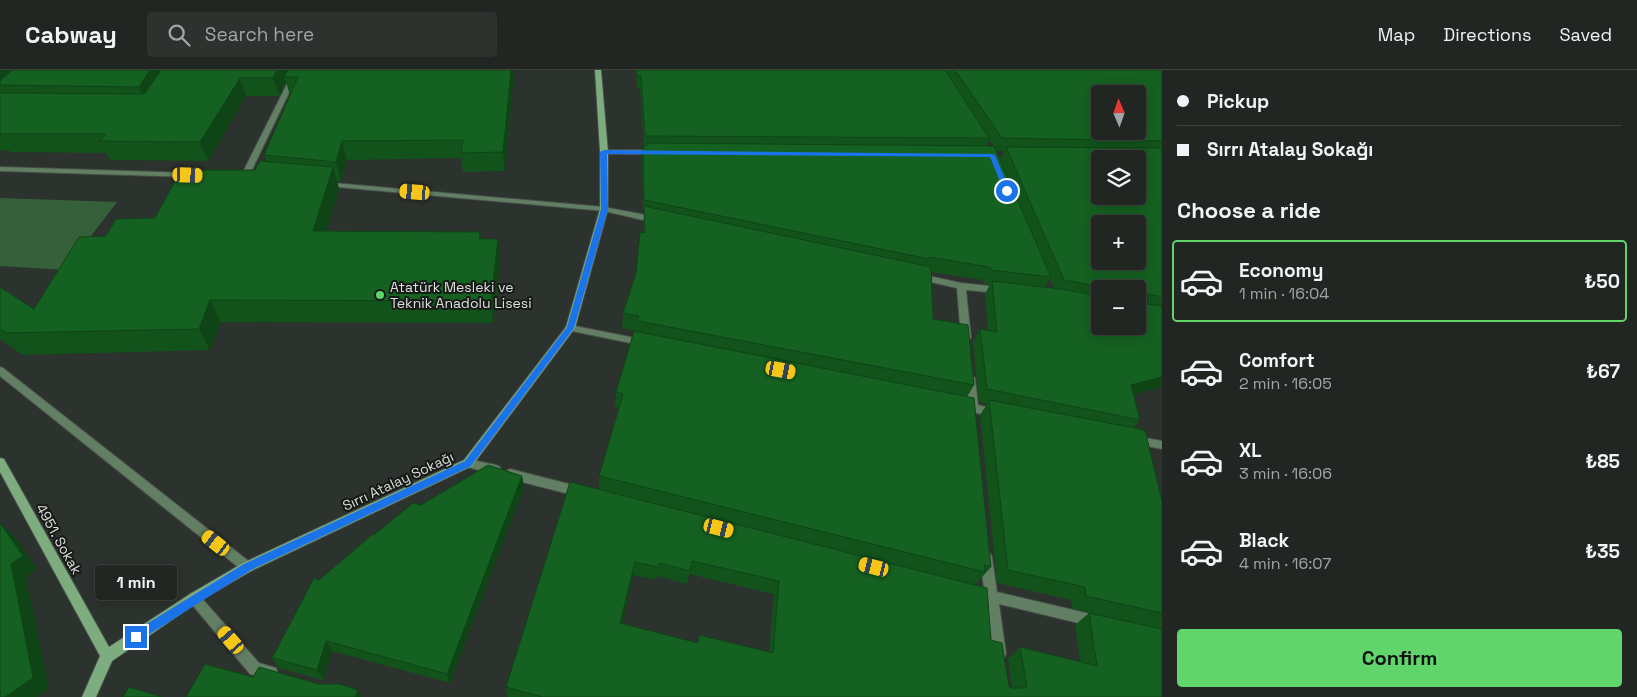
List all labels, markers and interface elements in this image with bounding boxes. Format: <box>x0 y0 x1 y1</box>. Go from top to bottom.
search box <box>147 12 497 57</box>
text: Cabway <box>25 19 117 50</box>
icon: search <box>165 21 193 49</box>
text: Search here <box>205 22 314 47</box>
text: Map <box>1378 23 1415 46</box>
text: Directions <box>1443 23 1532 46</box>
text: Saved <box>1560 23 1612 46</box>
north arrow <box>1091 85 1146 140</box>
map controls <box>1091 85 1146 335</box>
text: Pickup <box>1207 89 1269 114</box>
text: Sırrı Atalay Sokağı <box>1207 137 1373 162</box>
button: layers <box>1091 150 1146 205</box>
car <box>172 167 203 183</box>
route start <box>996 180 1018 202</box>
car <box>399 183 430 201</box>
text: Choose a ride <box>1177 196 1321 224</box>
button: + <box>1091 215 1146 270</box>
text: Economy <box>1239 258 1323 283</box>
icon: car <box>1179 259 1224 304</box>
text: ₺50 <box>1585 269 1620 294</box>
place label: Atatürk Mesleki ve Teknik Anadolu Lisesi <box>390 278 532 312</box>
button: − <box>1091 280 1146 335</box>
text: 1 min · 16:04 <box>1239 283 1329 304</box>
marker: Atatürk Mesleki ve Teknik Anadolu Lisesi <box>374 289 386 301</box>
text: Comfort <box>1239 348 1315 373</box>
icon: car <box>1179 349 1224 394</box>
text: ₺67 <box>1586 359 1620 384</box>
car <box>764 360 797 380</box>
text: 2 min · 16:05 <box>1239 373 1332 394</box>
text: XL <box>1239 438 1262 463</box>
icon: car <box>1179 439 1224 484</box>
street label: Sırrı Atalay Sokağı <box>339 447 457 515</box>
text: ₺85 <box>1585 449 1620 474</box>
text: 3 min · 16:06 <box>1239 463 1332 484</box>
street label: 4951. Sokak <box>32 500 86 578</box>
car <box>702 517 735 539</box>
car <box>199 528 232 558</box>
text: Black <box>1239 528 1289 553</box>
icon: car <box>1179 529 1224 574</box>
text: ₺35 <box>1585 539 1620 564</box>
text: 4 min · 16:07 <box>1239 553 1331 574</box>
car <box>857 556 890 578</box>
callout: 1 min <box>95 564 177 600</box>
text: 1 min <box>116 572 156 593</box>
car <box>215 624 246 656</box>
route end <box>125 626 147 648</box>
button: Confirm <box>1177 629 1622 687</box>

